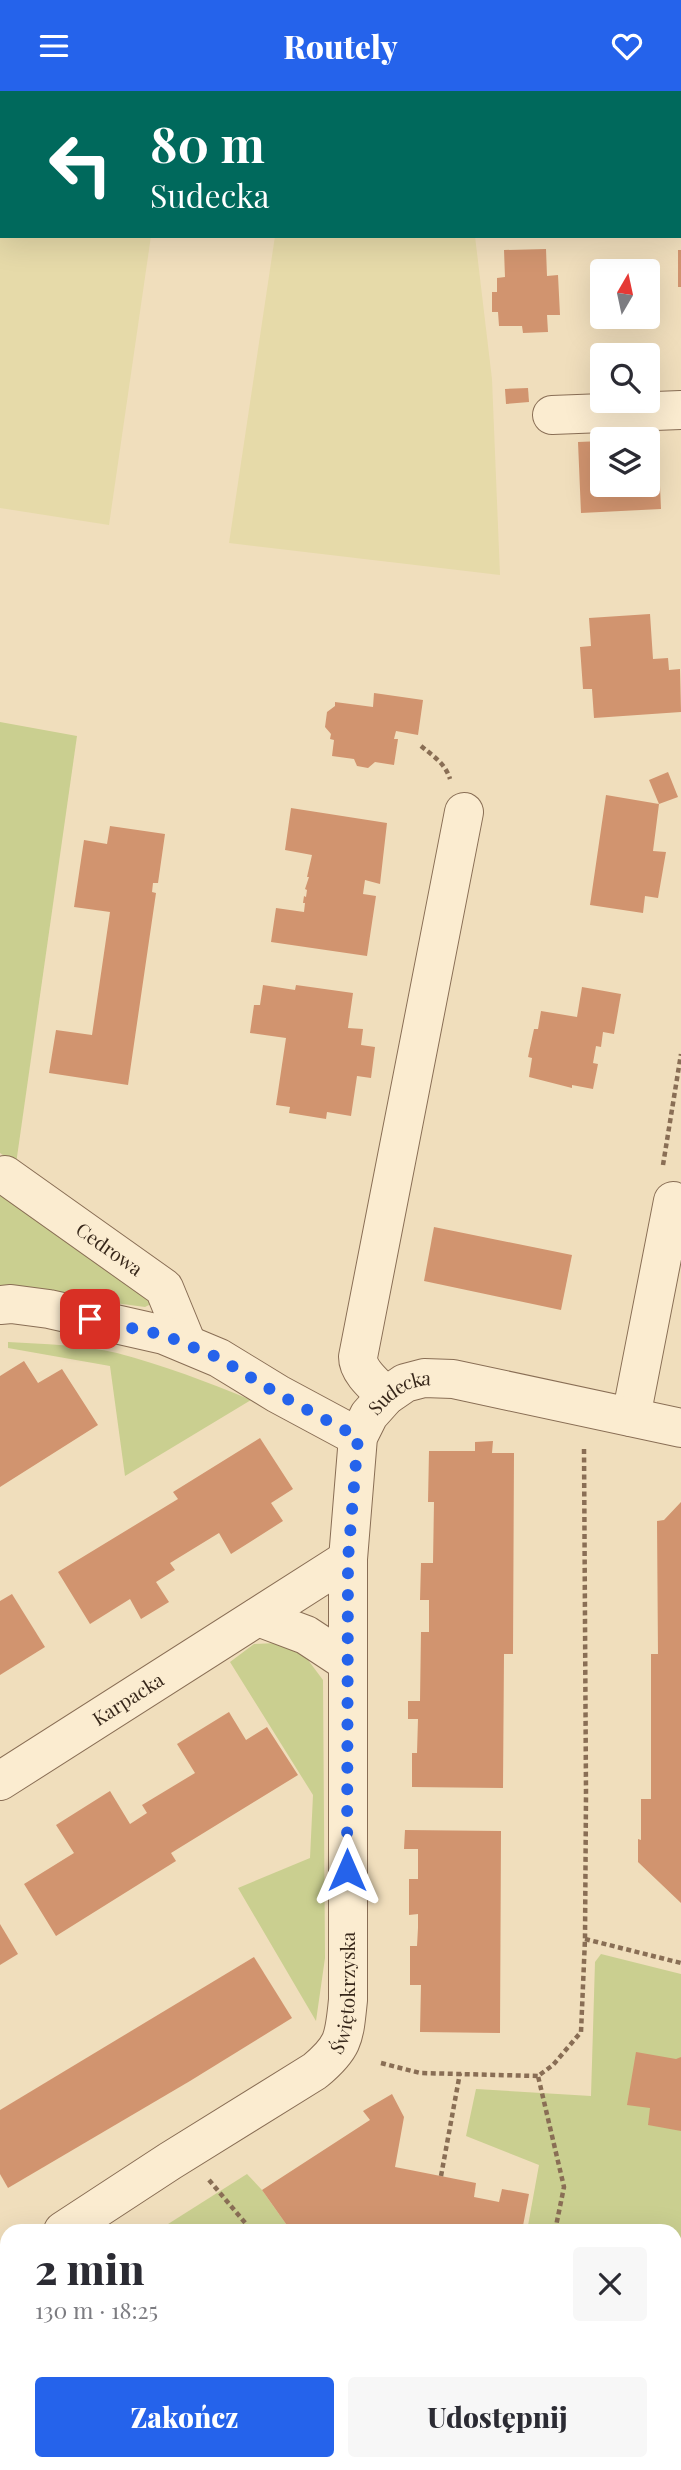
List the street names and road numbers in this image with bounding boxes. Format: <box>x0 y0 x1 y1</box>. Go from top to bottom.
street label: Cedrowa <box>71 1216 149 1281</box>
street label: Sudecka <box>361 1364 432 1420</box>
street label: Karpacka <box>87 1666 169 1731</box>
street label: Świętokrzyska <box>323 1931 360 2059</box>

